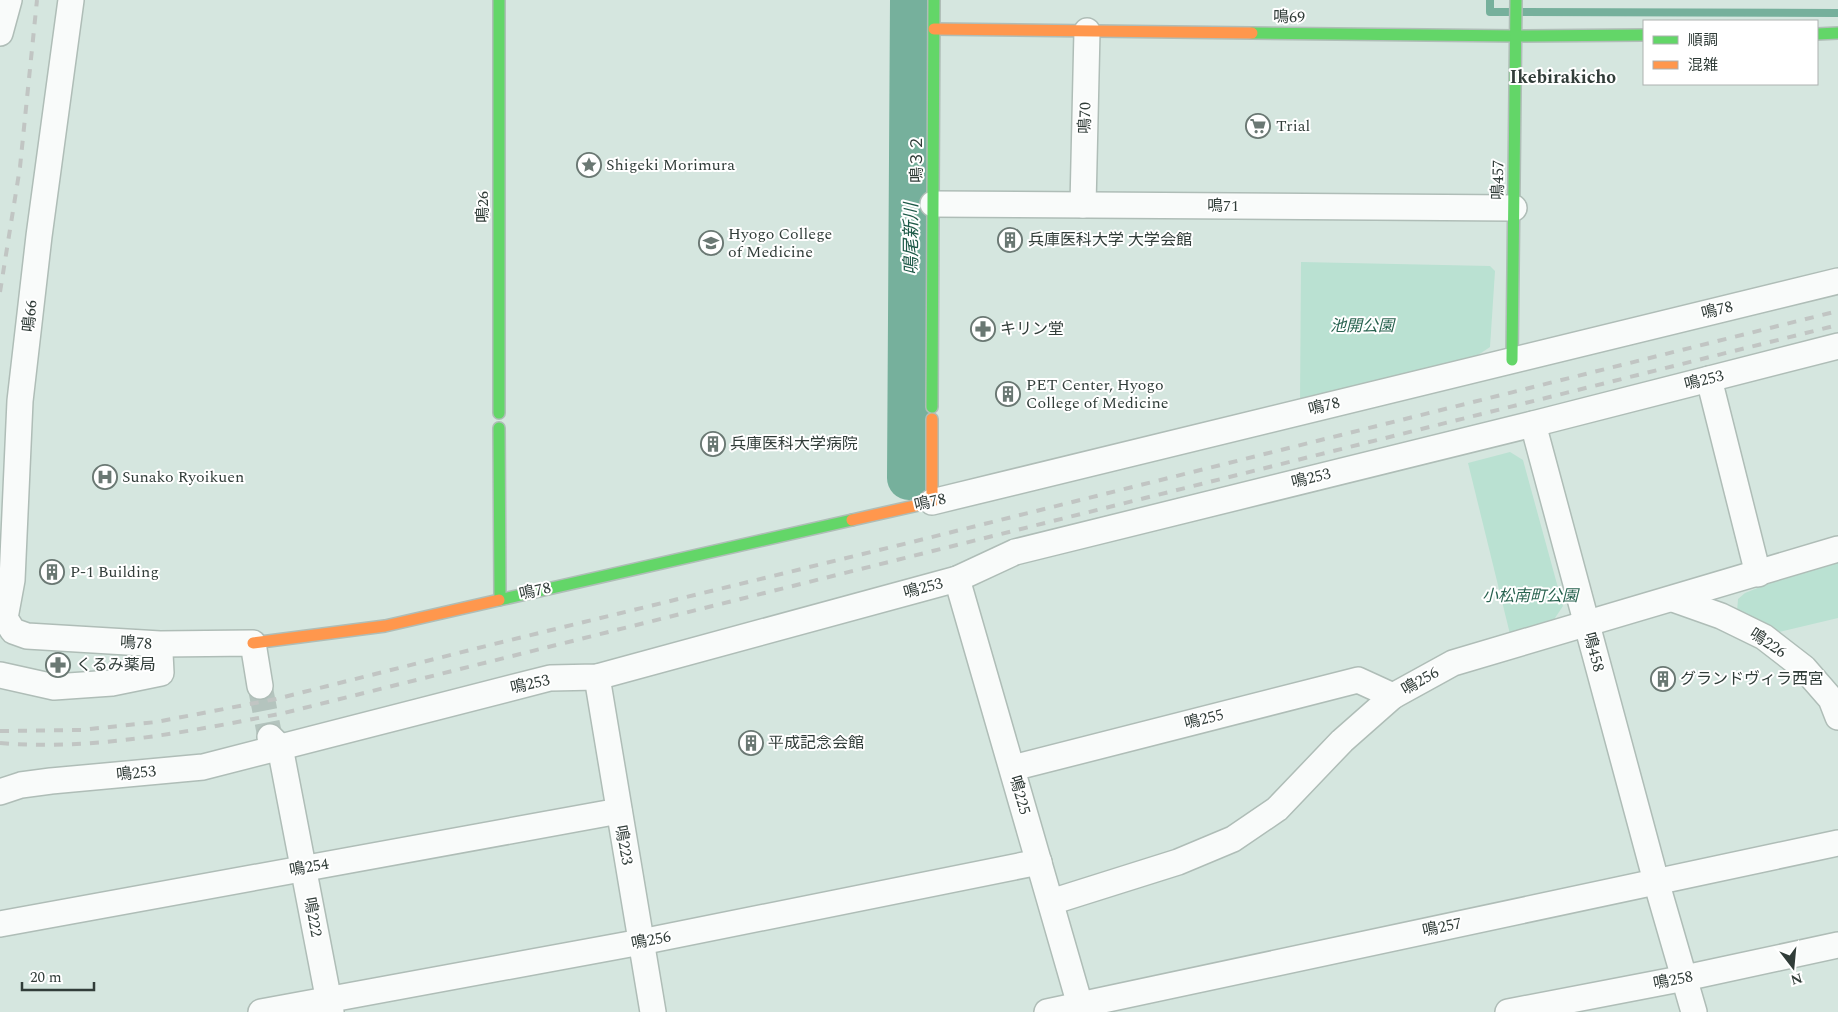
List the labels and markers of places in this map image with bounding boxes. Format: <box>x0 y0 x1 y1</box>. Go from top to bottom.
supermarket icon: Trial <box>1245 113 1271 139</box>
place label: Trial <box>1276 114 1310 138</box>
place icon: Shigeki Morimura <box>576 152 602 178</box>
place label: Shigeki Morimura <box>606 153 735 177</box>
place label: Hyogo College of Medicine <box>728 222 832 264</box>
building icon: 兵庫医科大学 大学会館 <box>997 227 1023 253</box>
place label: 兵庫医科大学 大学会館 <box>1028 228 1192 252</box>
school or university icon: Hyogo College of Medicine <box>698 230 724 256</box>
pharmacy icon: キリン堂 <box>970 316 996 342</box>
place label: キリン堂 <box>1000 317 1064 341</box>
place label: PET Center, Hyogo College of Medicine <box>1026 373 1169 415</box>
building icon: PET Center, Hyogo College of Medicine <box>995 381 1021 407</box>
building icon: 兵庫医科大学病院 <box>700 431 726 457</box>
place label: 兵庫医科大学病院 <box>730 432 858 456</box>
hospital icon: Sunako Ryoikuen <box>92 464 118 490</box>
place label: Sunako Ryoikuen <box>122 465 244 489</box>
building icon: P-1 Building <box>39 559 65 585</box>
place label: P-1 Building <box>70 560 159 584</box>
pharmacy icon: くるみ薬局 <box>45 652 71 678</box>
place label: くるみ薬局 <box>76 653 156 677</box>
building icon: グランドヴィラ西宮 <box>1650 666 1676 692</box>
place label: グランドヴィラ西宮 <box>1680 667 1824 691</box>
building icon: 平成記念会館 <box>738 730 764 756</box>
place label: 平成記念会館 <box>768 731 864 755</box>

